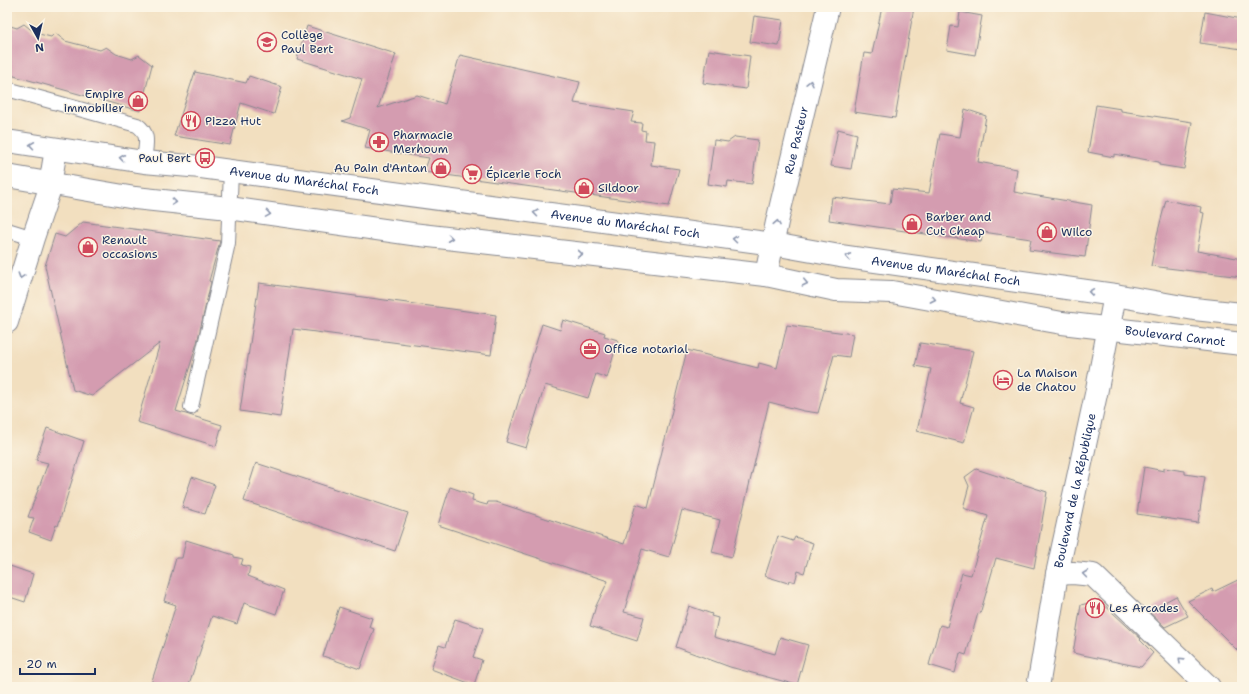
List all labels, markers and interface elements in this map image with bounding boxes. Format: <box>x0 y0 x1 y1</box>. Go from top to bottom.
north arrow <box>18 18 58 58</box>
place label: Collège Paul Bert <box>281 27 334 57</box>
school or university icon: Collège Paul Bert <box>256 31 278 53</box>
text: N <box>34 39 45 55</box>
one-way arrow <box>805 80 813 86</box>
place label: Empire immobilier <box>64 86 124 116</box>
shop icon: Empire immobilier <box>127 90 149 112</box>
street label: Rue Pasteur <box>781 104 812 176</box>
restaurant icon: Pizza Hut <box>180 110 202 132</box>
place label: Pizza Hut <box>205 113 261 129</box>
place label: Pharmacie Merhoum <box>393 127 453 157</box>
pharmacy icon: Pharmacie Merhoum <box>368 131 390 153</box>
one-way arrow <box>29 141 35 150</box>
bus stop icon: Paul Bert <box>194 147 216 169</box>
place label: Paul Bert <box>138 150 191 166</box>
one-way arrow <box>119 154 125 163</box>
shop icon: Au Pain d'Antan <box>430 157 452 179</box>
place label: Au Pain d'Antan <box>334 160 427 176</box>
street label: Avenue du Maréchal Foch <box>229 163 380 199</box>
supermarket icon: Épicerie Foch <box>461 163 483 185</box>
place label: Épicerie Foch <box>486 166 562 182</box>
shop icon: Sildoor <box>573 177 595 199</box>
place label: Sildoor <box>598 180 639 196</box>
one-way arrow <box>171 197 177 206</box>
street label: Avenue du Maréchal Foch <box>550 206 701 242</box>
one-way arrow <box>265 209 271 217</box>
one-way arrow <box>533 209 539 218</box>
place label: Barber and Cut Cheap <box>926 209 992 239</box>
shop icon: Barber and Cut Cheap <box>901 213 923 235</box>
one-way arrow <box>773 220 781 226</box>
shop icon: Wilco <box>1036 221 1058 243</box>
place label: Wilco <box>1061 224 1092 240</box>
place label: Renault occasions <box>102 232 158 262</box>
one-way arrow <box>447 233 453 242</box>
one-way arrow <box>732 235 738 244</box>
shop icon: Renault occasions <box>77 236 99 258</box>
one-way arrow <box>576 249 583 258</box>
one-way arrow <box>845 253 851 262</box>
street label: Avenue du Maréchal Foch <box>870 253 1022 290</box>
one-way arrow <box>17 272 26 279</box>
one-way arrow <box>801 279 808 287</box>
one-way arrow <box>1088 288 1094 297</box>
one-way arrow <box>930 295 936 303</box>
street label: Boulevard Carnot <box>1124 322 1226 350</box>
office icon: Office notarial <box>579 338 601 360</box>
place label: Office notarial <box>604 341 689 357</box>
place label: La Maison de Chatou <box>1017 365 1077 395</box>
hotel icon: La Maison de Chatou <box>992 369 1014 391</box>
street label: Boulevard de la République <box>1051 411 1100 570</box>
one-way arrow <box>1082 570 1088 579</box>
restaurant icon: Les Arcades <box>1084 597 1106 619</box>
place label: Les Arcades <box>1109 600 1179 616</box>
scale bar <box>20 650 95 676</box>
text: 20 m <box>26 656 57 672</box>
one-way arrow <box>1178 657 1186 665</box>

